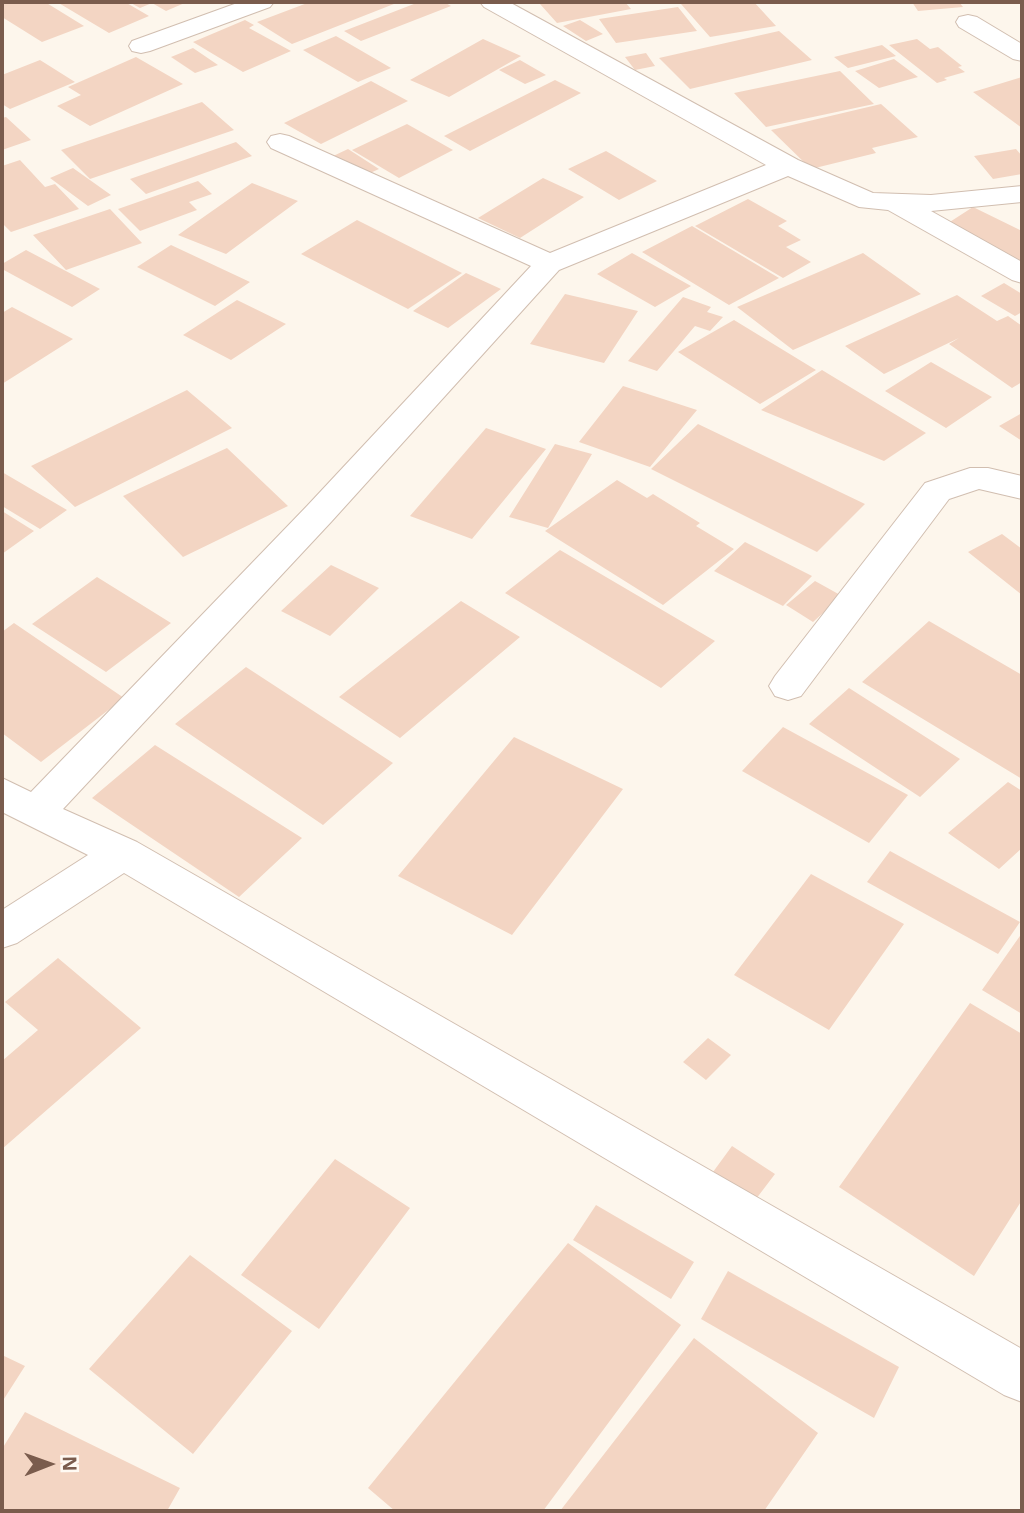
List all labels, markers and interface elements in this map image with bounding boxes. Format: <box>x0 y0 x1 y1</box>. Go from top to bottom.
north arrow <box>14 1429 84 1499</box>
text: N <box>57 1456 83 1472</box>

